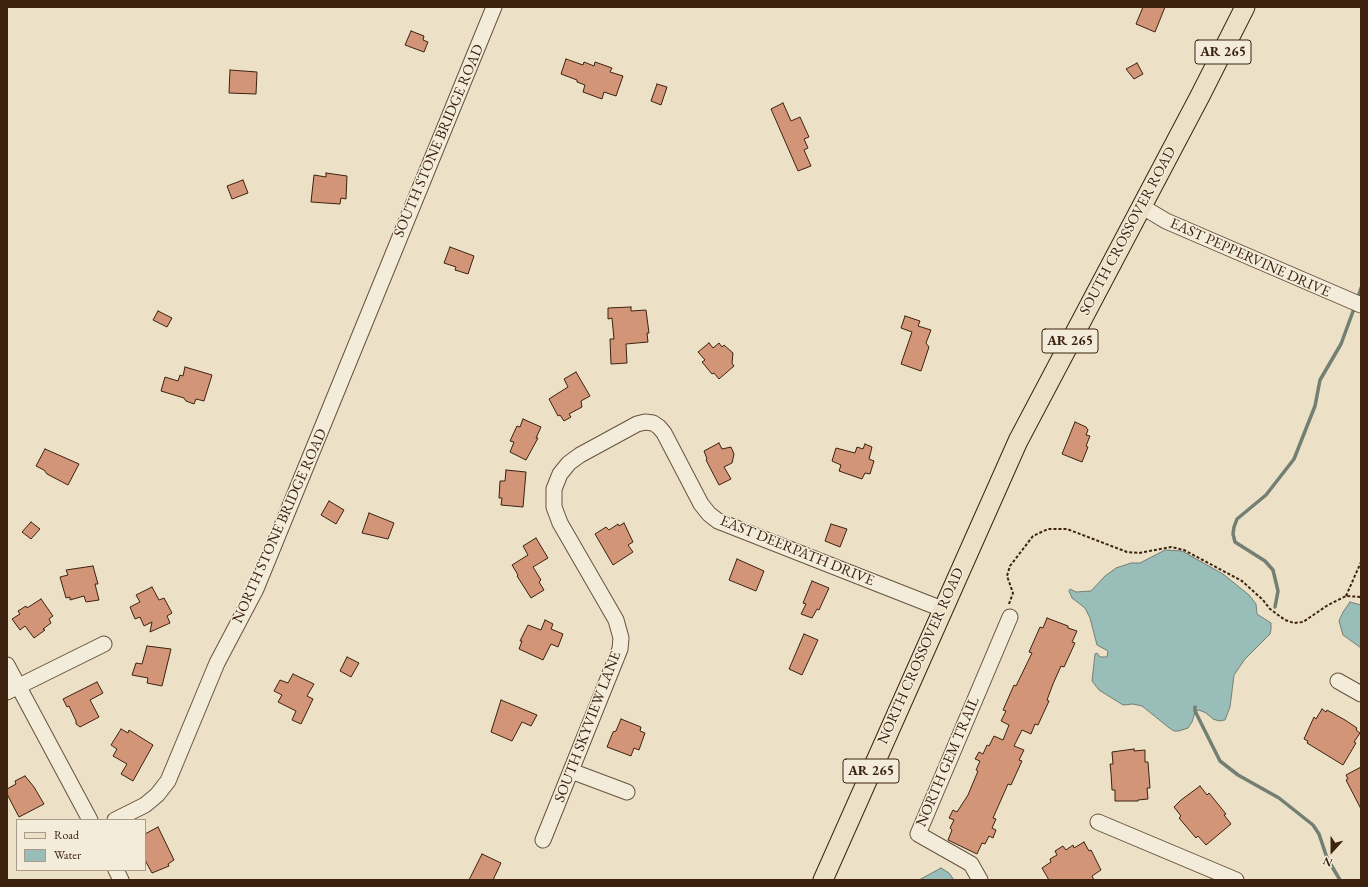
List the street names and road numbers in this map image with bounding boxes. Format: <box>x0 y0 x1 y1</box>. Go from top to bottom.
road number: AR 265 <box>1195 40 1251 64</box>
street label: SOUTH STONE BRIDGE ROAD <box>390 42 488 240</box>
street label: SOUTH CROSSOVER ROAD <box>1076 144 1180 318</box>
street label: EAST PEPPERVINE DRIVE <box>1167 214 1333 302</box>
road number: AR 265 <box>1042 329 1098 353</box>
street label: NORTH STONE BRIDGE ROAD <box>229 426 331 626</box>
street label: EAST DEERPATH DRIVE <box>717 512 877 590</box>
street label: NORTH CROSSOVER ROAD <box>874 565 968 747</box>
street label: SOUTH SKYVIEW LANE <box>551 649 625 805</box>
street label: NORTH GEM TRAIL <box>913 694 983 830</box>
road number: AR 265 <box>843 759 899 783</box>

